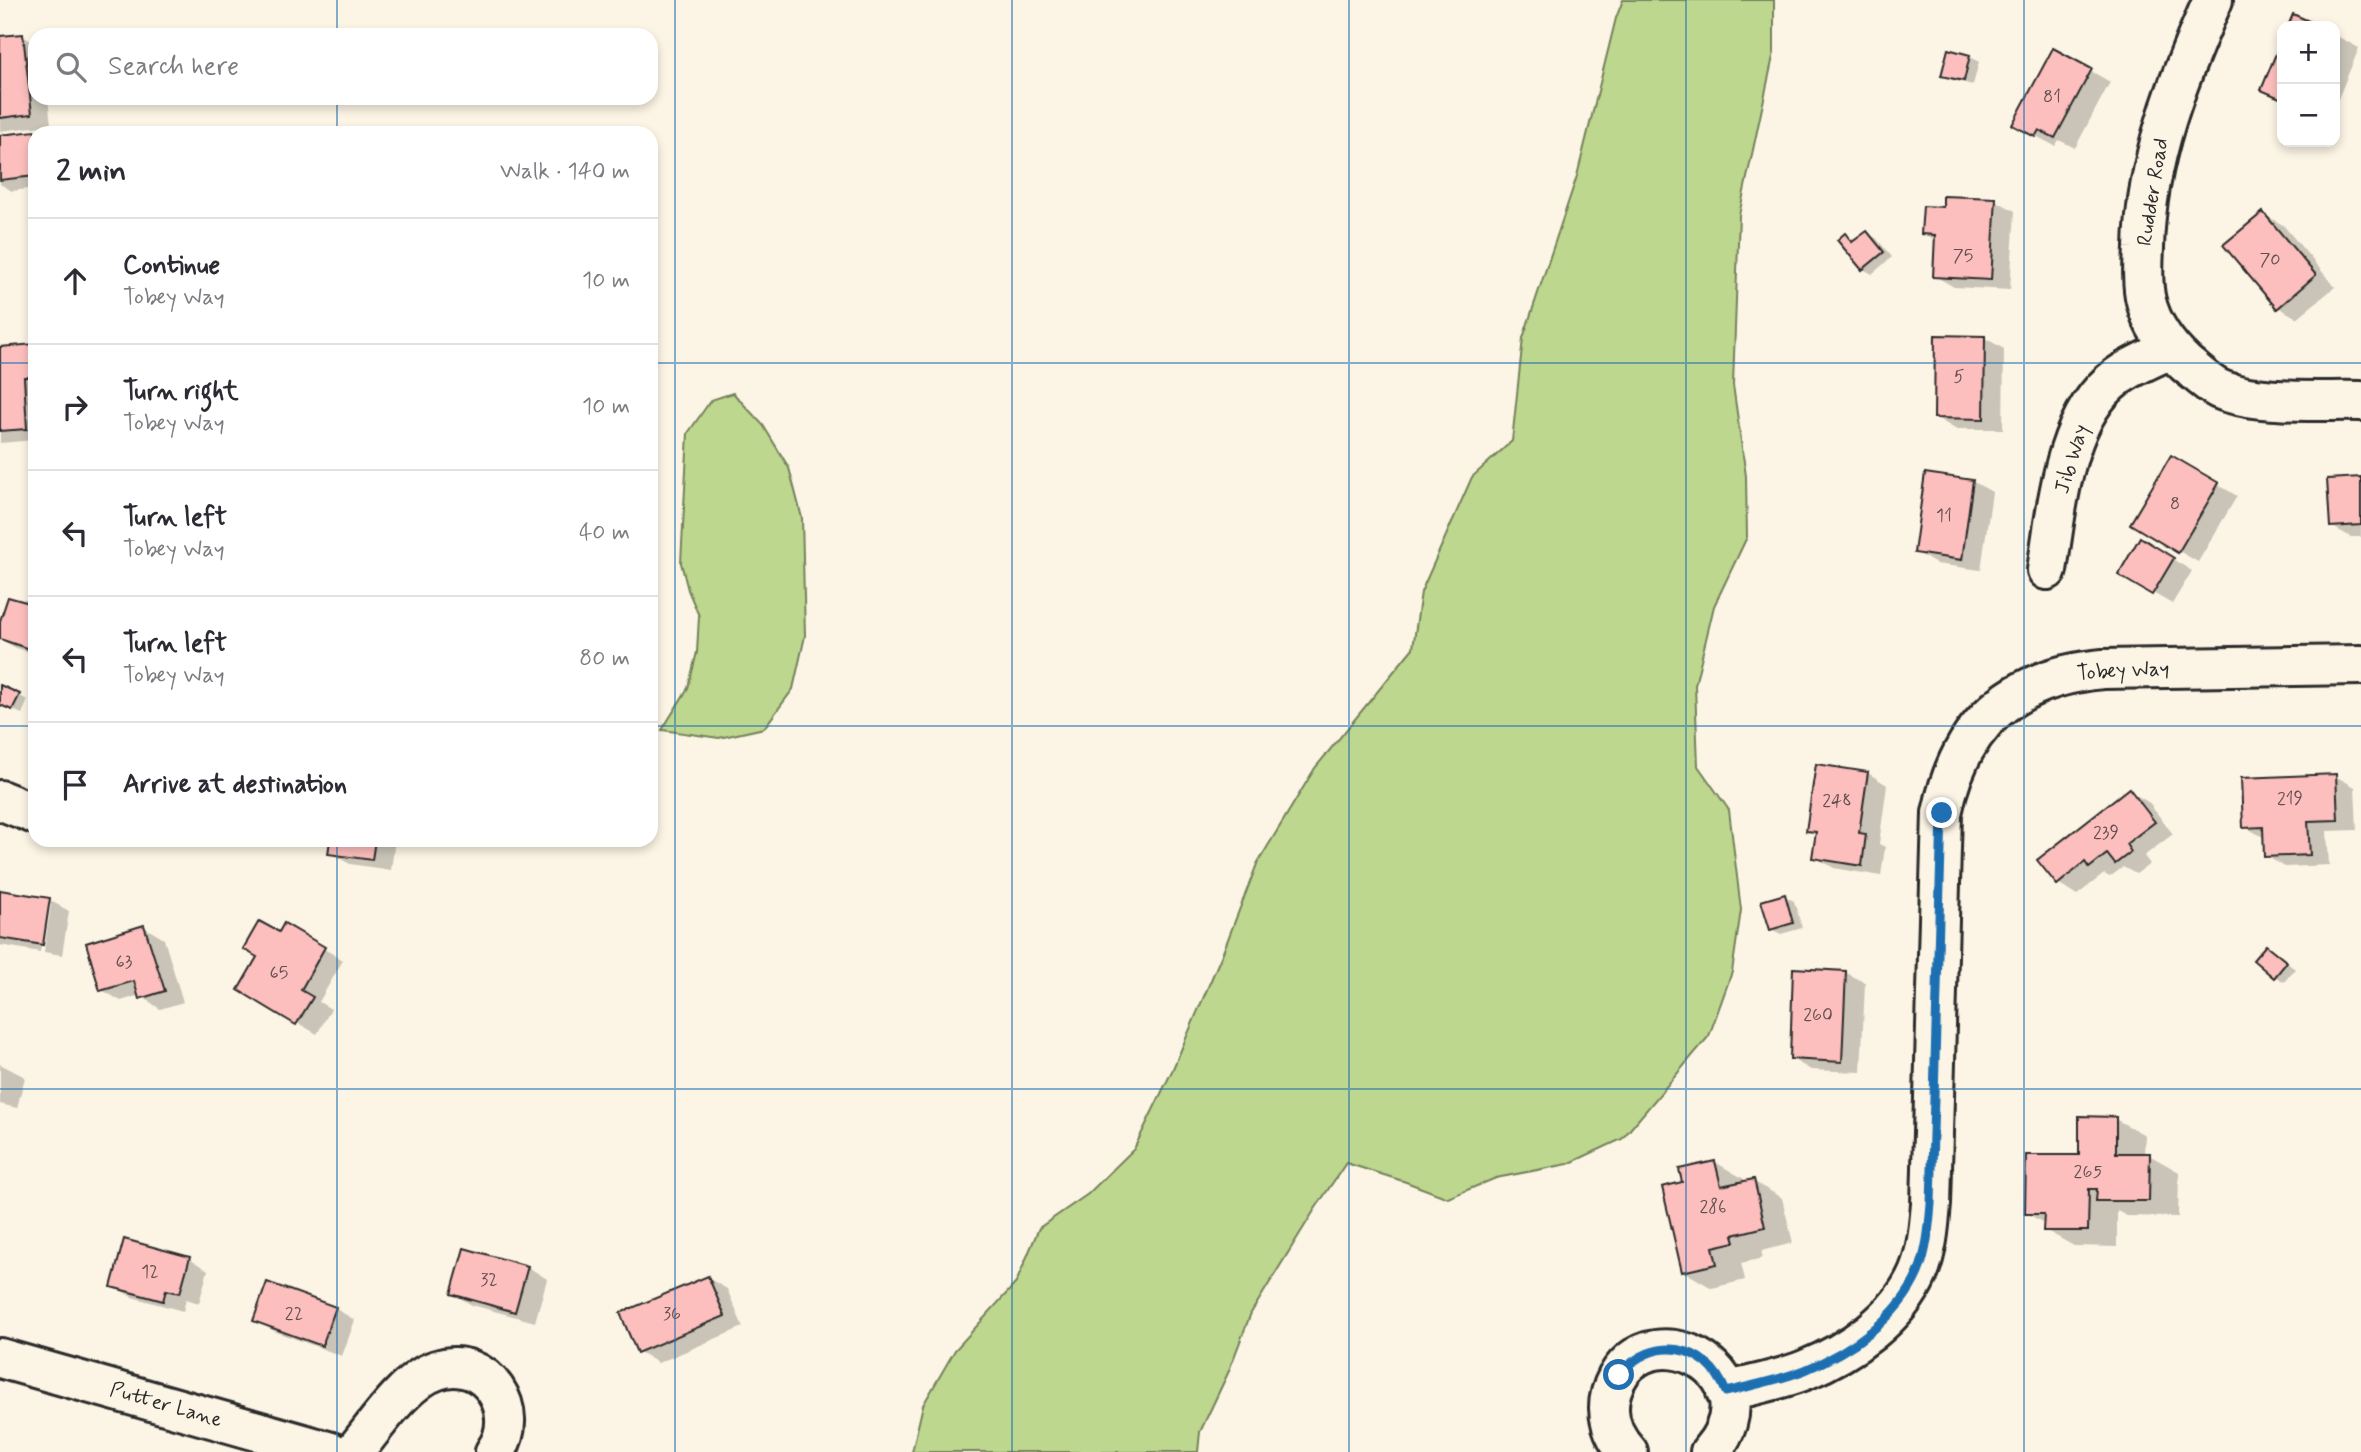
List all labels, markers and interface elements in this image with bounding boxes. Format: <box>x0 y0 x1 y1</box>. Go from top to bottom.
map controls <box>2277 21 2340 147</box>
button: + <box>2277 21 2340 84</box>
search box <box>28 28 658 105</box>
icon: search <box>52 48 90 86</box>
text: Search here <box>108 50 239 84</box>
button: − <box>2277 84 2340 147</box>
house number: 81 <box>2043 85 2061 109</box>
street label: Rudder Road <box>2131 136 2175 248</box>
text: 2 min <box>56 152 126 191</box>
text: Walk · 140 m <box>500 157 630 187</box>
house number: 75 <box>1953 244 1973 268</box>
house number: 70 <box>2259 248 2281 272</box>
text: Continue <box>123 249 220 283</box>
icon: ahead <box>56 262 94 300</box>
text: 10 m <box>582 266 630 296</box>
text: Tobey Way <box>123 283 225 313</box>
house number: 5 <box>1954 365 1965 389</box>
text: Turn right <box>123 375 239 409</box>
icon: right <box>56 388 94 426</box>
text: 10 m <box>582 392 630 422</box>
text: Tobey Way <box>123 409 225 439</box>
street label: Jib Way <box>2048 421 2096 497</box>
house number: 8 <box>2170 492 2180 516</box>
text: Turn left <box>123 501 227 535</box>
house number: 11 <box>1936 504 1952 528</box>
icon: left <box>56 514 94 552</box>
text: 40 m <box>579 518 630 548</box>
text: Tobey Way <box>123 535 225 565</box>
text: Turn left <box>123 627 227 661</box>
icon: left <box>56 640 94 678</box>
text: 80 m <box>579 644 630 674</box>
street label: Tobey Way <box>2076 655 2170 687</box>
text: Tobey Way <box>123 661 225 691</box>
icon: arrive <box>56 766 94 804</box>
text: Arrive at destination <box>123 768 347 802</box>
house number: 219 <box>2277 787 2303 811</box>
house number: 248 <box>1822 789 1852 813</box>
route end <box>1926 797 1957 828</box>
house number: 239 <box>2093 821 2119 845</box>
house number: 63 <box>116 950 133 974</box>
house number: 65 <box>270 961 288 985</box>
house number: 260 <box>1803 1003 1833 1027</box>
house number: 265 <box>2074 1160 2102 1184</box>
house number: 286 <box>1699 1195 1727 1219</box>
house number: 12 <box>141 1260 159 1284</box>
house number: 32 <box>480 1268 498 1292</box>
house number: 22 <box>285 1302 303 1326</box>
house number: 36 <box>663 1302 681 1326</box>
route start <box>1603 1359 1634 1390</box>
street label: Putter Lane <box>107 1376 226 1434</box>

